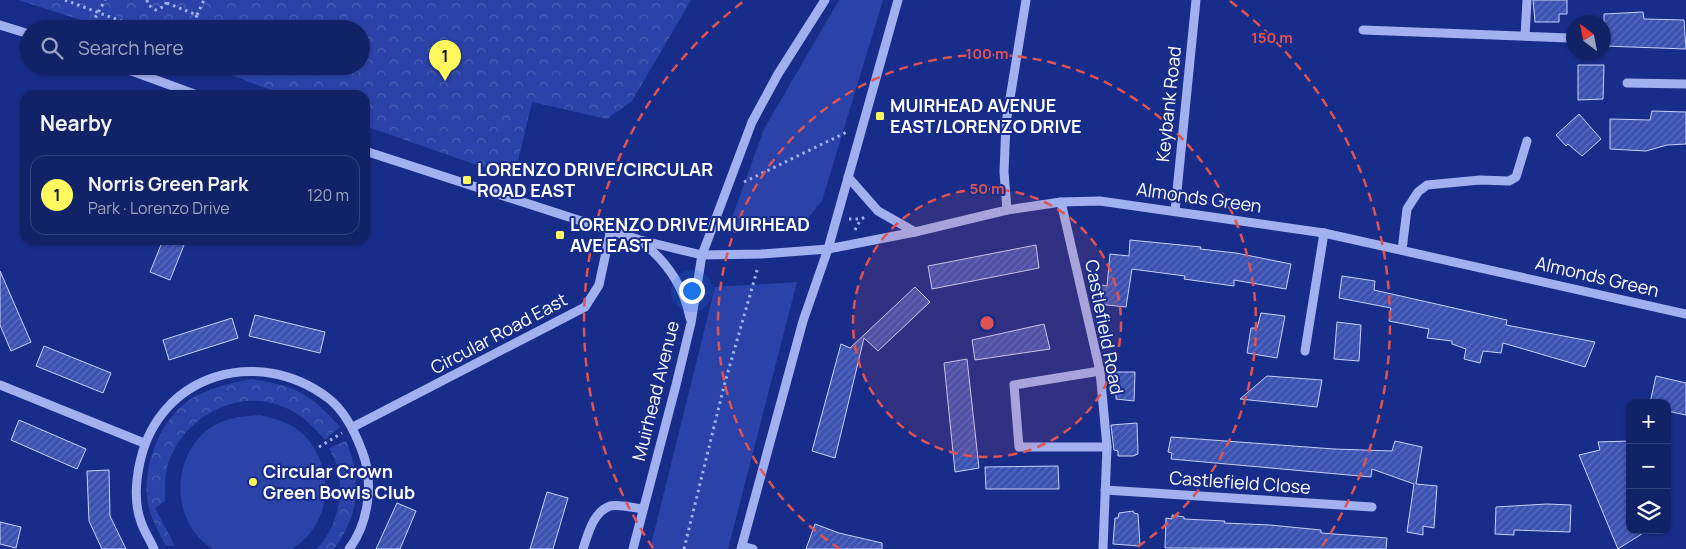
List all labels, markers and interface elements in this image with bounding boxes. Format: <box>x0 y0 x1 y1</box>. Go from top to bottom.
north arrow <box>1566 15 1611 60</box>
search box <box>20 20 370 75</box>
text: 150 m <box>1251 27 1293 48</box>
icon: search <box>38 34 66 62</box>
text: Search here <box>78 35 184 61</box>
pin: 1 <box>429 40 461 81</box>
text: 100 m <box>966 43 1008 64</box>
street label: Keybank Road <box>1150 45 1186 163</box>
place label: MUIRHEAD AVENUE EAST/LORENZO DRIVE <box>890 93 1082 138</box>
text: Nearby <box>40 109 112 137</box>
marker: MUIRHEAD AVENUE EAST/LORENZO DRIVE <box>874 110 886 122</box>
place label: LORENZO DRIVE/CIRCULAR ROAD EAST <box>477 157 713 202</box>
text: Norris Green Park <box>88 171 248 197</box>
marker: LORENZO DRIVE/CIRCULAR ROAD EAST <box>461 174 473 186</box>
street label: Almonds Green <box>1135 176 1263 218</box>
text: 50 m <box>969 178 1005 199</box>
text: 1 <box>53 184 61 206</box>
text: 120 m <box>307 184 349 206</box>
text: Park · Lorenzo Drive <box>88 197 230 219</box>
place label: LORENZO DRIVE/MUIRHEAD AVE EAST <box>570 212 810 257</box>
marker: LORENZO DRIVE/MUIRHEAD AVE EAST <box>554 229 566 241</box>
street label: Almonds Green <box>1533 250 1661 302</box>
street label: Castlefield Road <box>1080 257 1130 396</box>
your location <box>679 278 705 304</box>
street label: Circular Road East <box>426 287 571 379</box>
centre of rings <box>978 314 996 332</box>
street label: Muirhead Avenue <box>626 318 684 463</box>
map controls <box>1626 399 1671 534</box>
button: + <box>1626 399 1671 444</box>
button: − <box>1626 444 1671 489</box>
place label: Circular Crown Green Bowls Club <box>263 459 415 504</box>
street label: Castlefield Close <box>1169 465 1312 499</box>
marker: Circular Crown Green Bowls Club <box>247 476 259 488</box>
button: layers <box>1626 489 1671 534</box>

